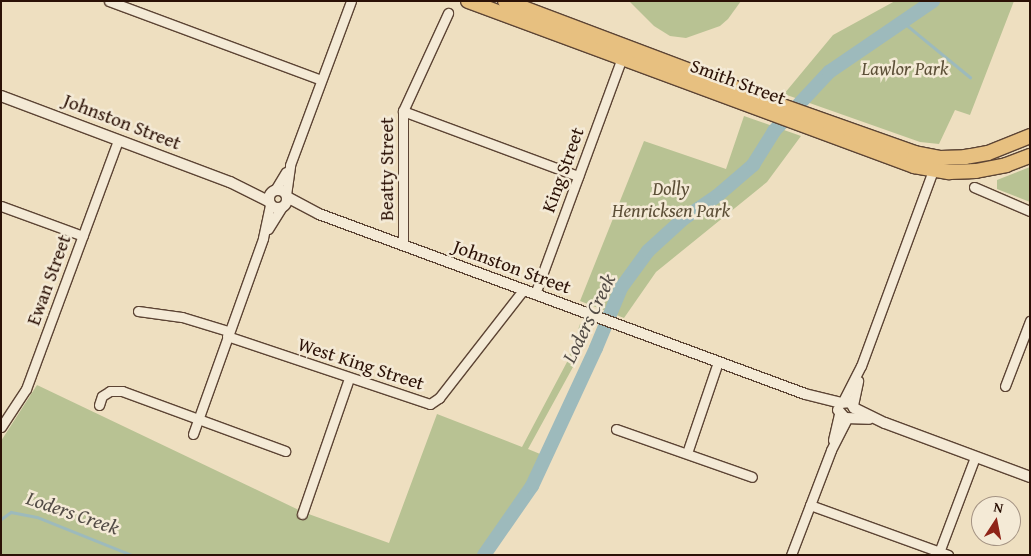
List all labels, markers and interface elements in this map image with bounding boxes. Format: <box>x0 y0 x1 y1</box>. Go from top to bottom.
street label: Smith Street <box>687 54 789 110</box>
park label: Lawlor Park <box>862 58 948 80</box>
street label: Johnston Street <box>60 89 184 155</box>
street label: Beatty Street <box>376 117 398 221</box>
street label: King Street <box>537 124 589 216</box>
park label: Dolly Henricksen Park <box>612 178 730 222</box>
street label: Ewan Street <box>22 232 76 328</box>
street label: Johnston Street <box>450 235 574 299</box>
water label: Loders Creek <box>556 270 620 366</box>
street label: West King Street <box>295 333 427 395</box>
water label: Loders Creek <box>24 485 122 539</box>
north arrow <box>971 496 1021 546</box>
text: N <box>992 497 1005 518</box>

